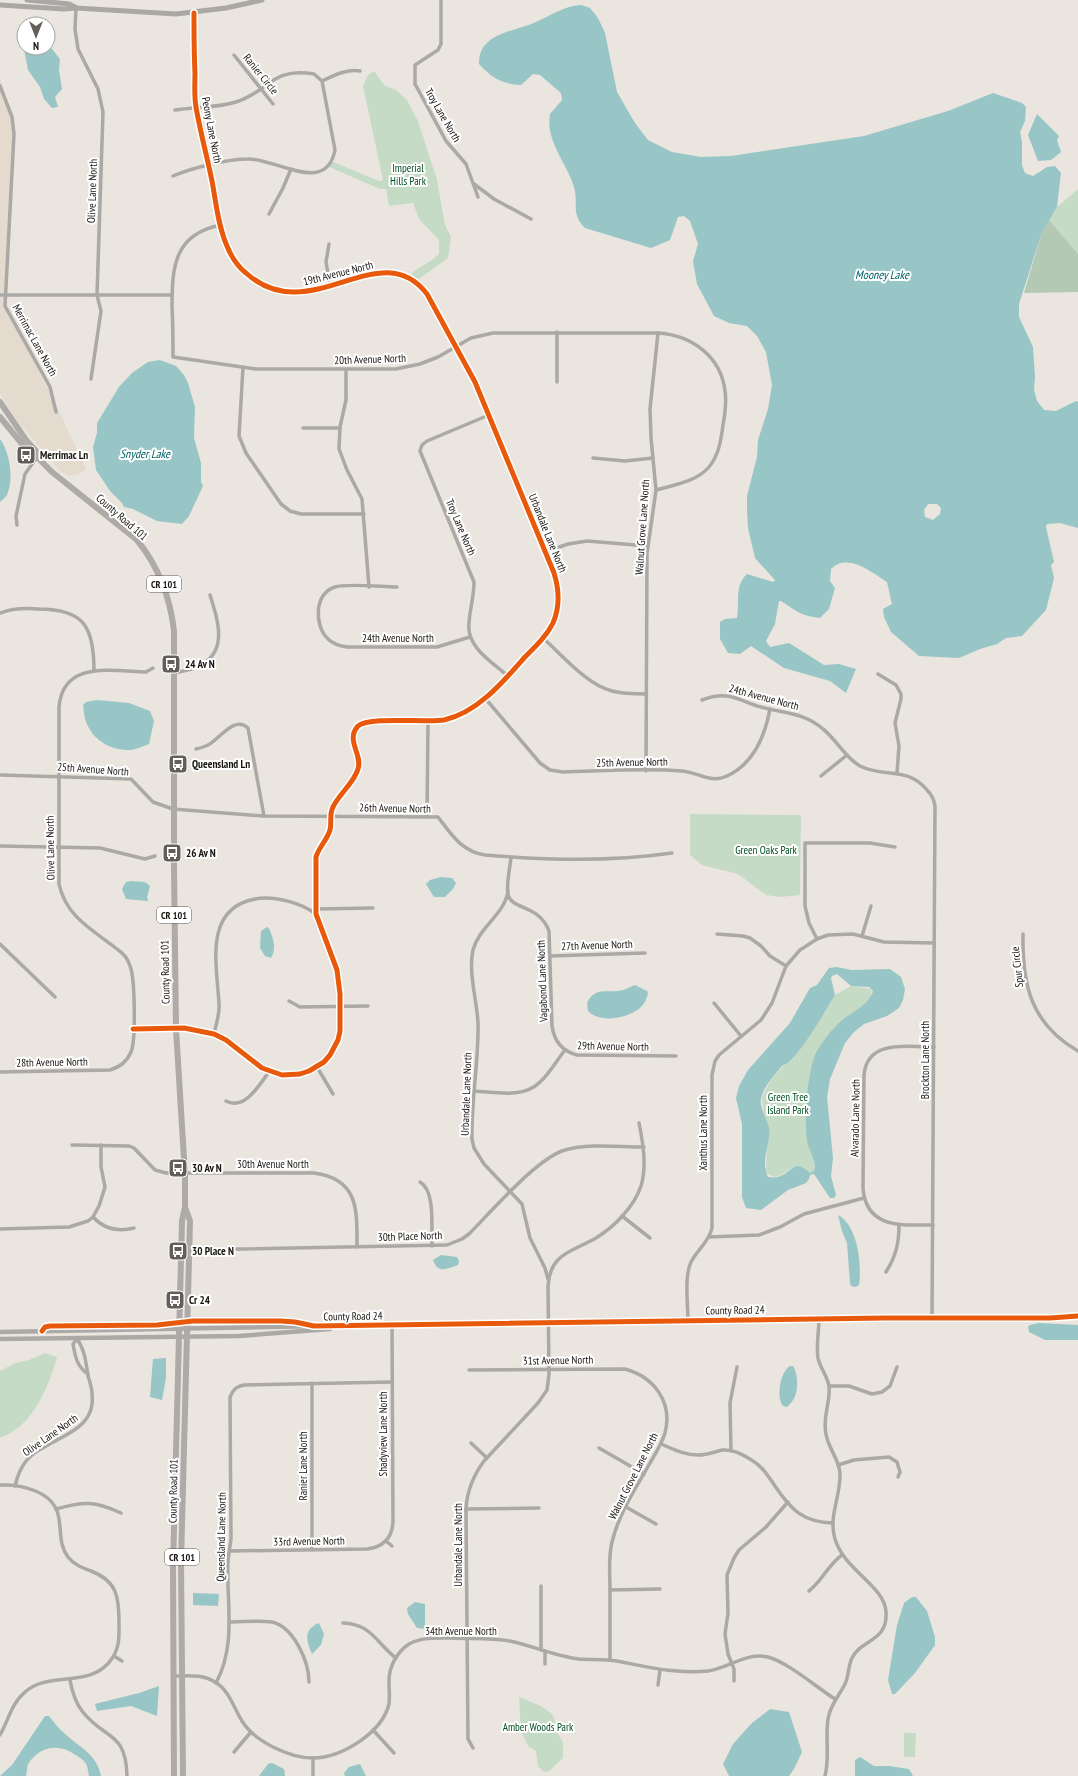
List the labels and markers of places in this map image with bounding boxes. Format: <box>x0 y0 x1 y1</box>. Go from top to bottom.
bus stop icon: Merrimac Ln <box>15 444 37 466</box>
place label: Merrimac Ln <box>40 448 88 462</box>
bus stop icon: 24 Av N <box>160 653 182 675</box>
place label: 24 Av N <box>185 657 215 671</box>
bus stop icon: Queensland Ln <box>167 753 189 775</box>
place label: Queensland Ln <box>192 757 250 771</box>
bus stop icon: 26 Av N <box>161 842 183 864</box>
place label: 26 Av N <box>186 846 216 860</box>
bus stop icon: 30 Av N <box>167 1157 189 1179</box>
place label: 30 Av N <box>192 1161 222 1175</box>
bus stop icon: 30 Place N <box>167 1240 189 1262</box>
place label: 30 Place N <box>192 1244 234 1258</box>
bus stop icon: Cr 24 <box>164 1289 186 1311</box>
place label: Cr 24 <box>189 1293 211 1307</box>

